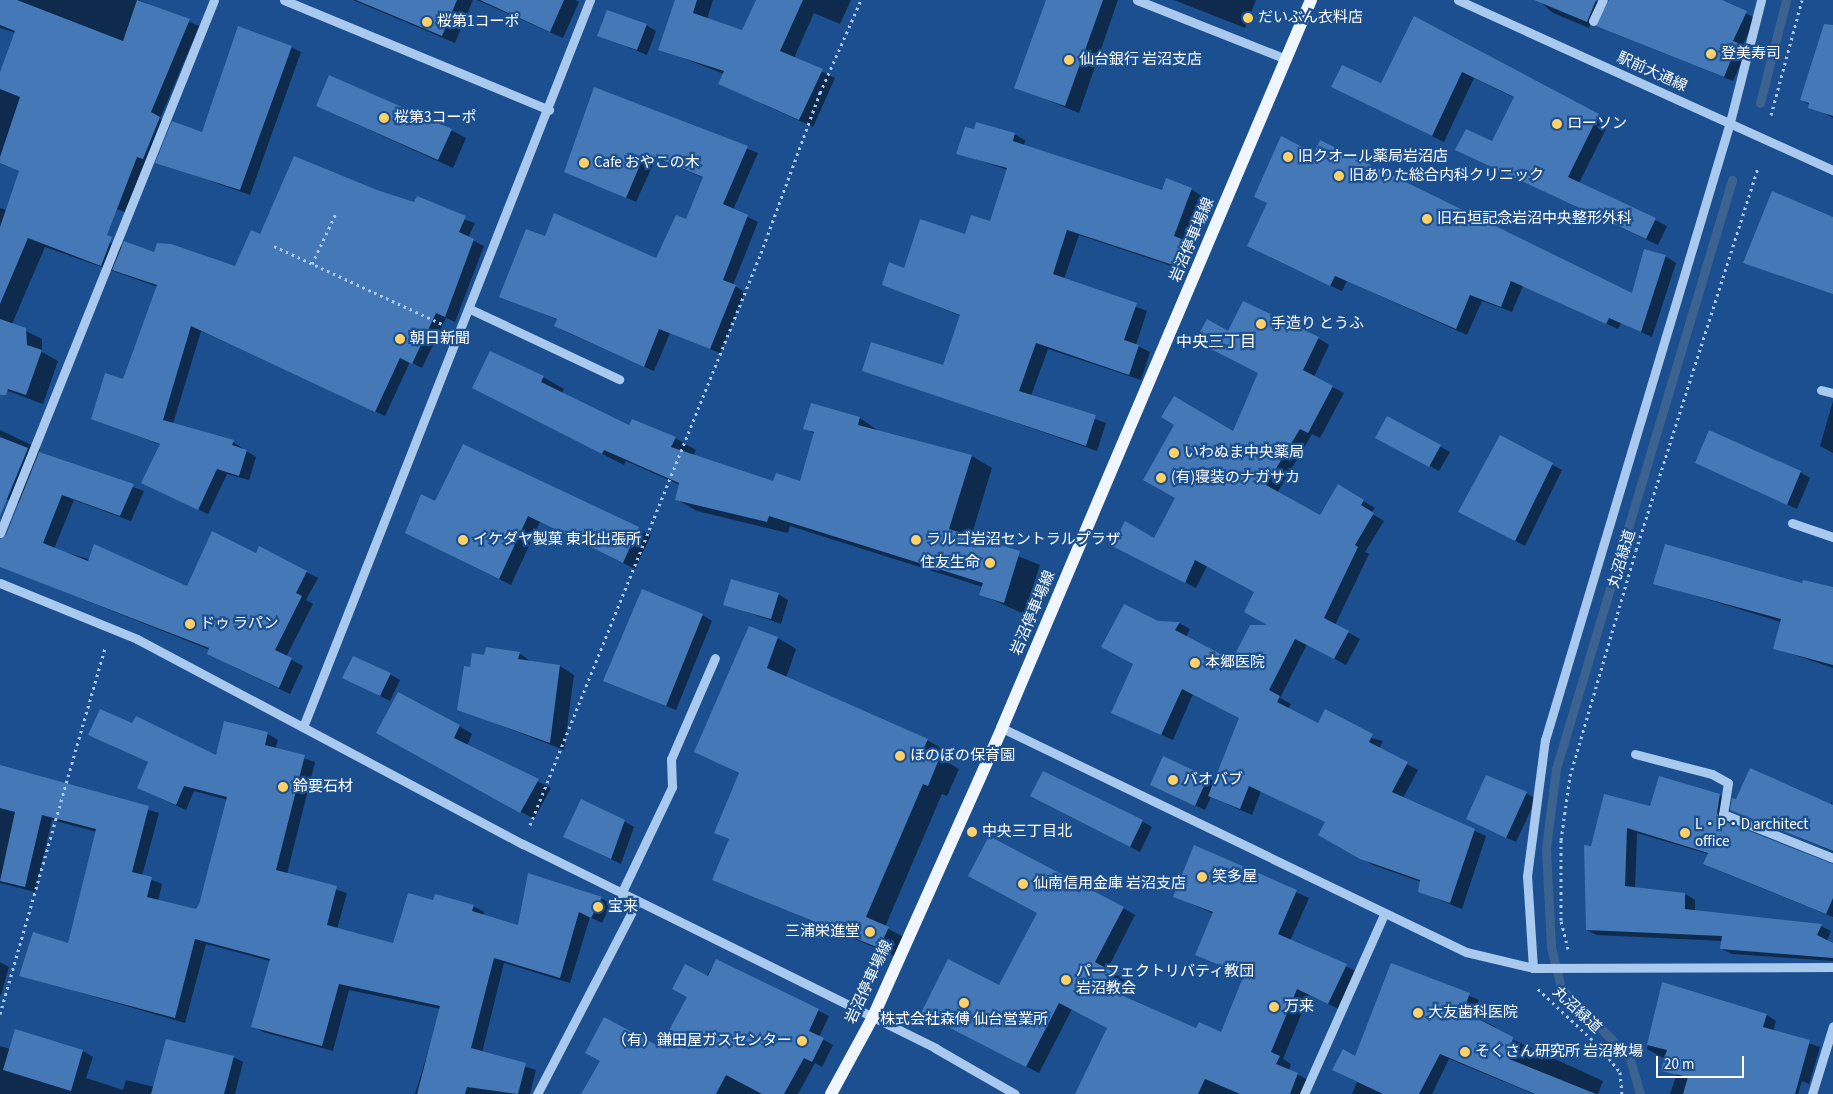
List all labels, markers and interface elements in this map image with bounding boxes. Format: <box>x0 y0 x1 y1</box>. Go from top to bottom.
place label: だいぶん衣料店 <box>1258 9 1363 27</box>
marker: だいぶん衣料店 <box>1242 12 1254 24</box>
place label: 桜第1コーポ <box>437 13 519 31</box>
marker: 桜第1コーポ <box>421 16 433 28</box>
place label: 登美寿司 <box>1721 45 1781 63</box>
marker: 登美寿司 <box>1705 48 1717 60</box>
street label: 駅前大通線 <box>1614 49 1690 95</box>
place label: 仙台銀行 岩沼支店 <box>1079 51 1202 69</box>
marker: 仙台銀行 岩沼支店 <box>1063 54 1075 66</box>
place label: 桜第3コーポ <box>394 109 476 127</box>
marker: 桜第3コーポ <box>378 112 390 124</box>
place label: ローソン <box>1567 115 1627 133</box>
marker: ローソン <box>1551 118 1563 130</box>
place label: 旧クオール薬局岩沼店 <box>1298 148 1448 166</box>
marker: 旧クオール薬局岩沼店 <box>1282 151 1294 163</box>
place label: Cafe おやこの木 <box>594 154 700 172</box>
marker: Cafe おやこの木 <box>578 157 590 169</box>
place label: 旧ありた総合内科クリニック <box>1349 167 1544 185</box>
marker: 旧ありた総合内科クリニック <box>1333 170 1345 182</box>
street label: 岩沼停車場線 <box>1166 195 1218 285</box>
place label: 旧石垣記念岩沼中央整形外科 <box>1437 210 1632 228</box>
marker: 旧石垣記念岩沼中央整形外科 <box>1421 213 1433 225</box>
place label: 手造り とうふ <box>1271 315 1364 333</box>
marker: 手造り とうふ <box>1255 318 1267 330</box>
place label: 朝日新聞 <box>410 330 470 348</box>
district label: 中央三丁目 <box>1176 332 1256 352</box>
marker: 朝日新聞 <box>394 333 406 345</box>
place label: いわぬま中央薬局 <box>1184 444 1304 462</box>
marker: いわぬま中央薬局 <box>1168 447 1180 459</box>
place label: (有)寝装のナガサカ <box>1171 469 1300 487</box>
marker: (有)寝装のナガサカ <box>1155 472 1167 484</box>
street label: 丸沼緑道 <box>1605 528 1639 590</box>
place label: イケダヤ製菓 東北出張所 <box>473 531 641 549</box>
place label: ラルゴ岩沼セントラルプラザ <box>926 531 1121 549</box>
marker: イケダヤ製菓 東北出張所 <box>457 534 469 546</box>
marker: ラルゴ岩沼セントラルプラザ <box>910 534 922 546</box>
place label: 住友生命 <box>920 554 980 572</box>
marker: 住友生命 <box>984 557 996 569</box>
street label: 岩沼停車場線 <box>1007 568 1059 658</box>
place label: ドゥ ラパン <box>200 615 278 633</box>
marker: ドゥ ラパン <box>184 618 196 630</box>
place label: 本郷医院 <box>1205 654 1265 672</box>
marker: 本郷医院 <box>1189 657 1201 669</box>
place label: ほのぼの保育園 <box>910 747 1015 765</box>
marker: ほのぼの保育園 <box>894 750 906 762</box>
place label: バオバブ <box>1183 771 1243 789</box>
marker: バオバブ <box>1167 774 1179 786</box>
place label: 鈴要石材 <box>293 778 353 796</box>
marker: 鈴要石材 <box>277 781 289 793</box>
place label: L・P・D architect office <box>1695 815 1808 850</box>
place label: 中央三丁目北 <box>982 823 1072 841</box>
marker: 中央三丁目北 <box>966 826 978 838</box>
marker: L・P・D architect office <box>1679 827 1691 839</box>
place label: 笑多屋 <box>1212 868 1257 886</box>
marker: 笑多屋 <box>1196 871 1208 883</box>
place label: 仙南信用金庫 岩沼支店 <box>1033 875 1186 893</box>
marker: 仙南信用金庫 岩沼支店 <box>1017 878 1029 890</box>
place label: 宝来 <box>608 898 638 916</box>
marker: 宝来 <box>592 901 604 913</box>
place label: 三浦栄進堂 <box>785 923 860 941</box>
marker: 三浦栄進堂 <box>864 926 876 938</box>
street label: 岩沼停車場線 <box>842 937 896 1027</box>
place label: パーフェクトリバティ教団 岩沼教会 <box>1076 962 1256 997</box>
marker: パーフェクトリバティ教団 岩沼教会 <box>1060 974 1072 986</box>
street label: 丸沼緑道 <box>1549 983 1605 1037</box>
marker: 株式会社森傅 仙台営業所 <box>958 997 970 1009</box>
place label: 万来 <box>1284 998 1314 1016</box>
marker: 万来 <box>1268 1001 1280 1013</box>
place label: 大友歯科医院 <box>1428 1004 1518 1022</box>
marker: 大友歯科医院 <box>1412 1007 1424 1019</box>
place label: 株式会社森傅 仙台営業所 <box>880 1011 1048 1029</box>
place label: （有）鎌田屋ガスセンター <box>612 1032 792 1050</box>
marker: （有）鎌田屋ガスセンター <box>796 1035 808 1047</box>
place label: そくさん研究所 岩沼教場 <box>1475 1043 1643 1061</box>
marker: そくさん研究所 岩沼教場 <box>1459 1046 1471 1058</box>
scale bar <box>1658 1046 1746 1078</box>
text: 20 m <box>1664 1054 1694 1075</box>

